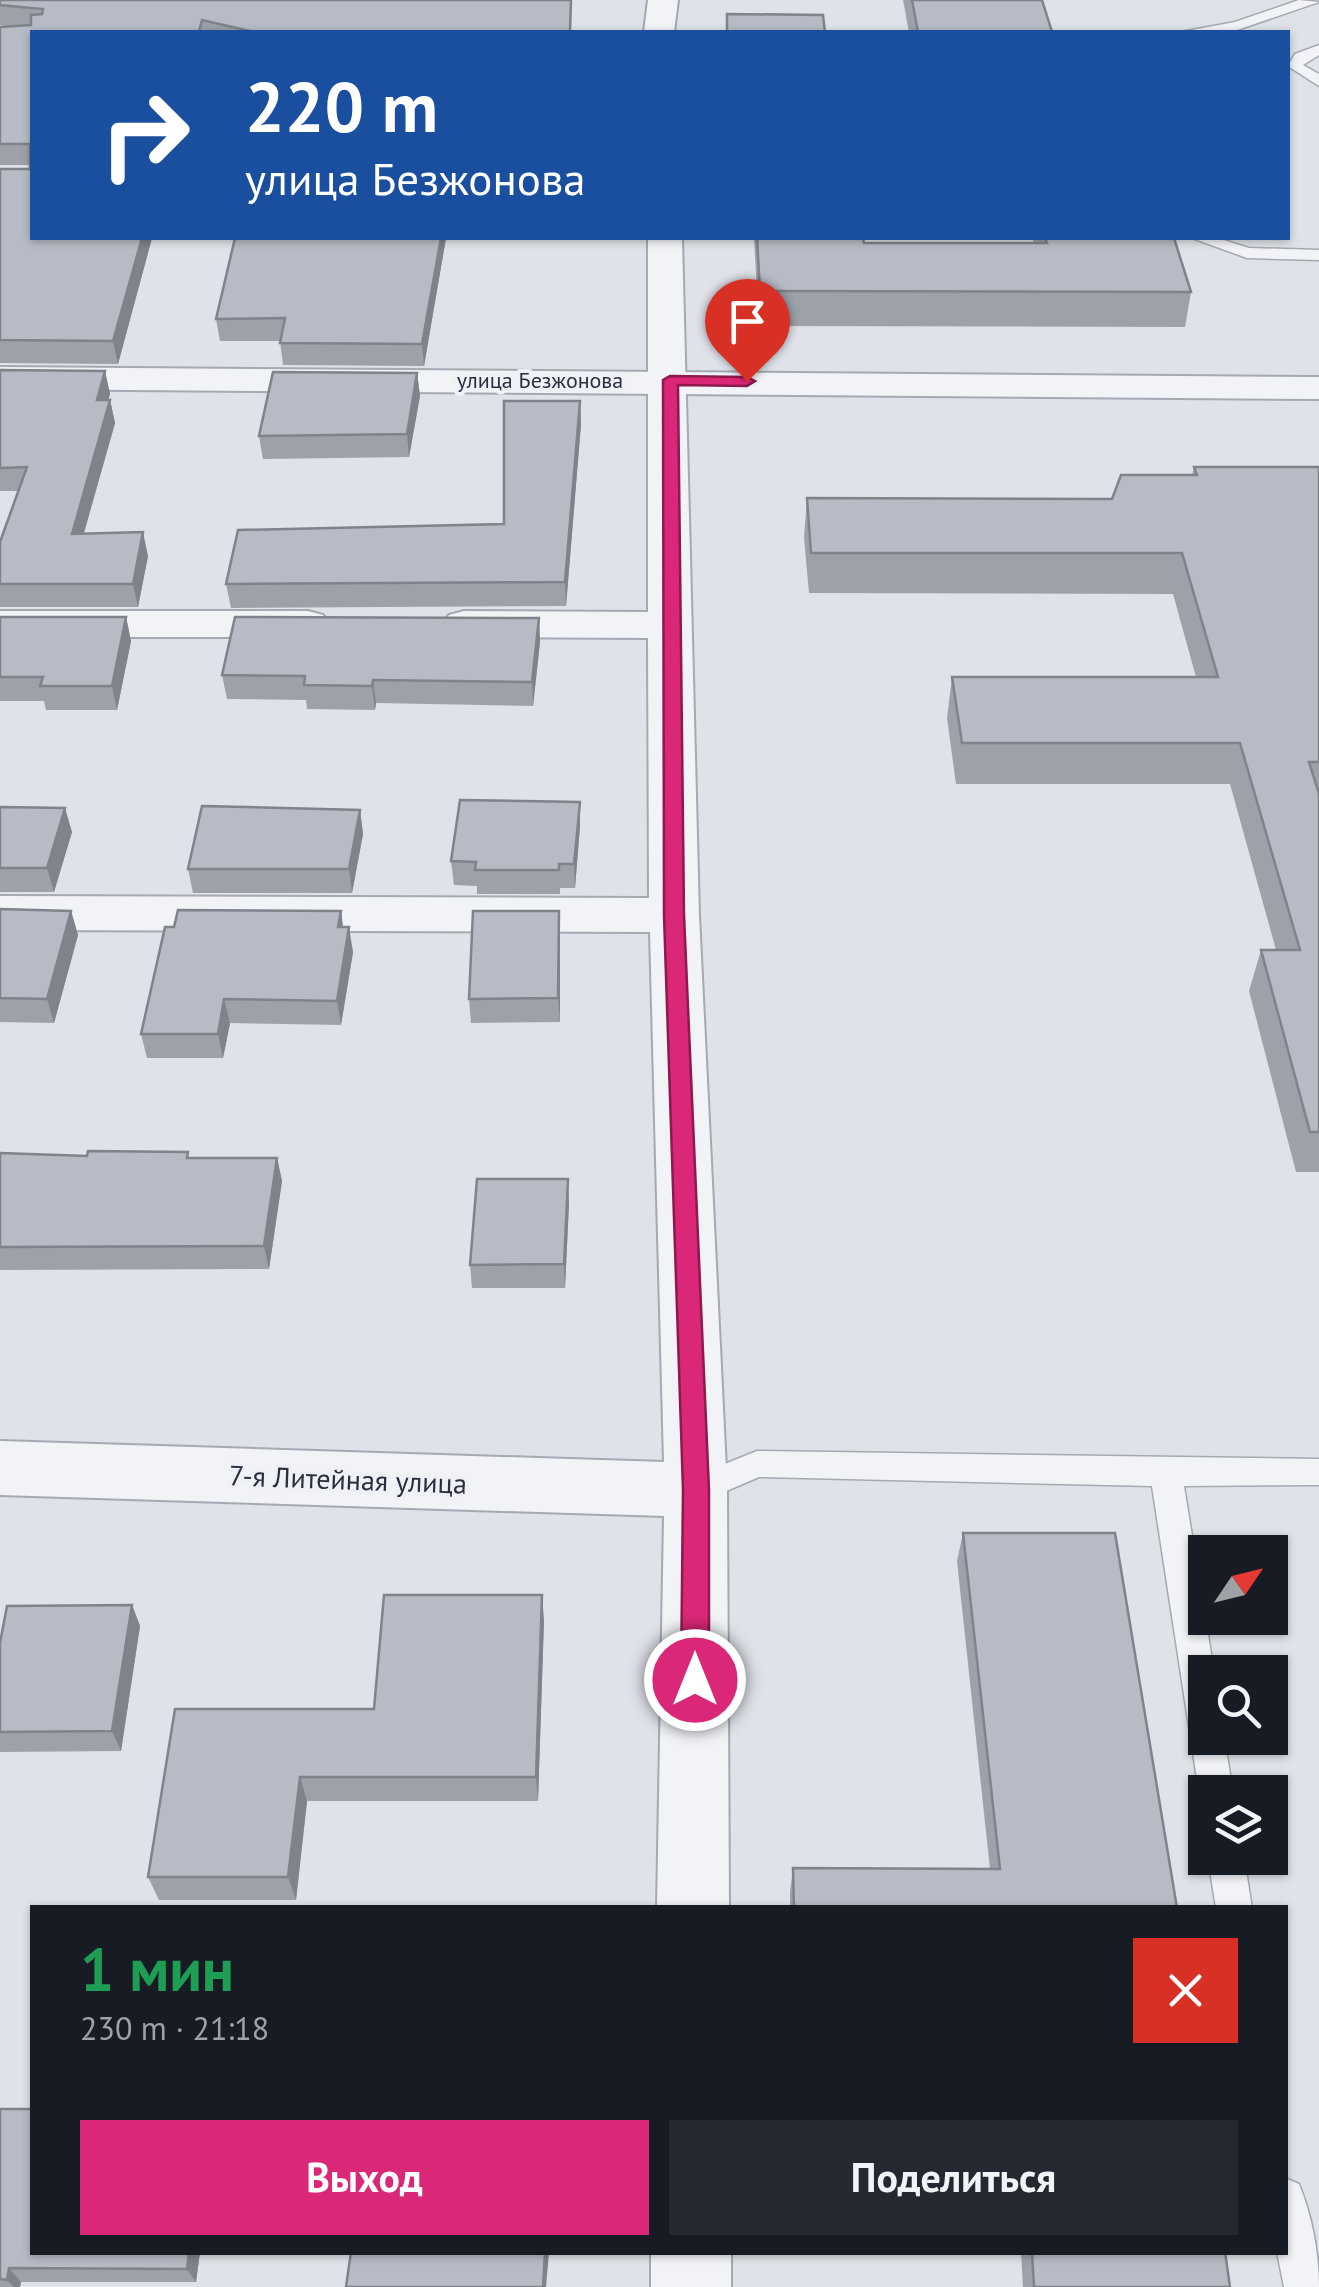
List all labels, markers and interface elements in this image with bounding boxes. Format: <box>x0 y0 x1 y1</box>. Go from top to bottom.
text: 220 m <box>245 61 438 151</box>
icon: right <box>80 70 210 200</box>
text: улица Безжонова <box>245 149 586 207</box>
pin <box>705 279 790 382</box>
icon: arrive <box>720 294 775 349</box>
street label: улица Безжонова <box>457 366 623 394</box>
street label: 7-я Литейная улица <box>228 1456 468 1502</box>
north arrow <box>1188 1535 1288 1635</box>
map controls <box>1188 1535 1288 1875</box>
position arrow <box>643 1628 747 1732</box>
button: search <box>1188 1655 1288 1755</box>
button: layers <box>1188 1775 1288 1875</box>
text: 1 мин <box>80 1930 234 2008</box>
button: close <box>1133 1938 1238 2043</box>
text: 230 m · 21:18 <box>80 2007 269 2049</box>
button: Выход <box>80 2120 649 2235</box>
button: Поделиться <box>669 2120 1238 2235</box>

